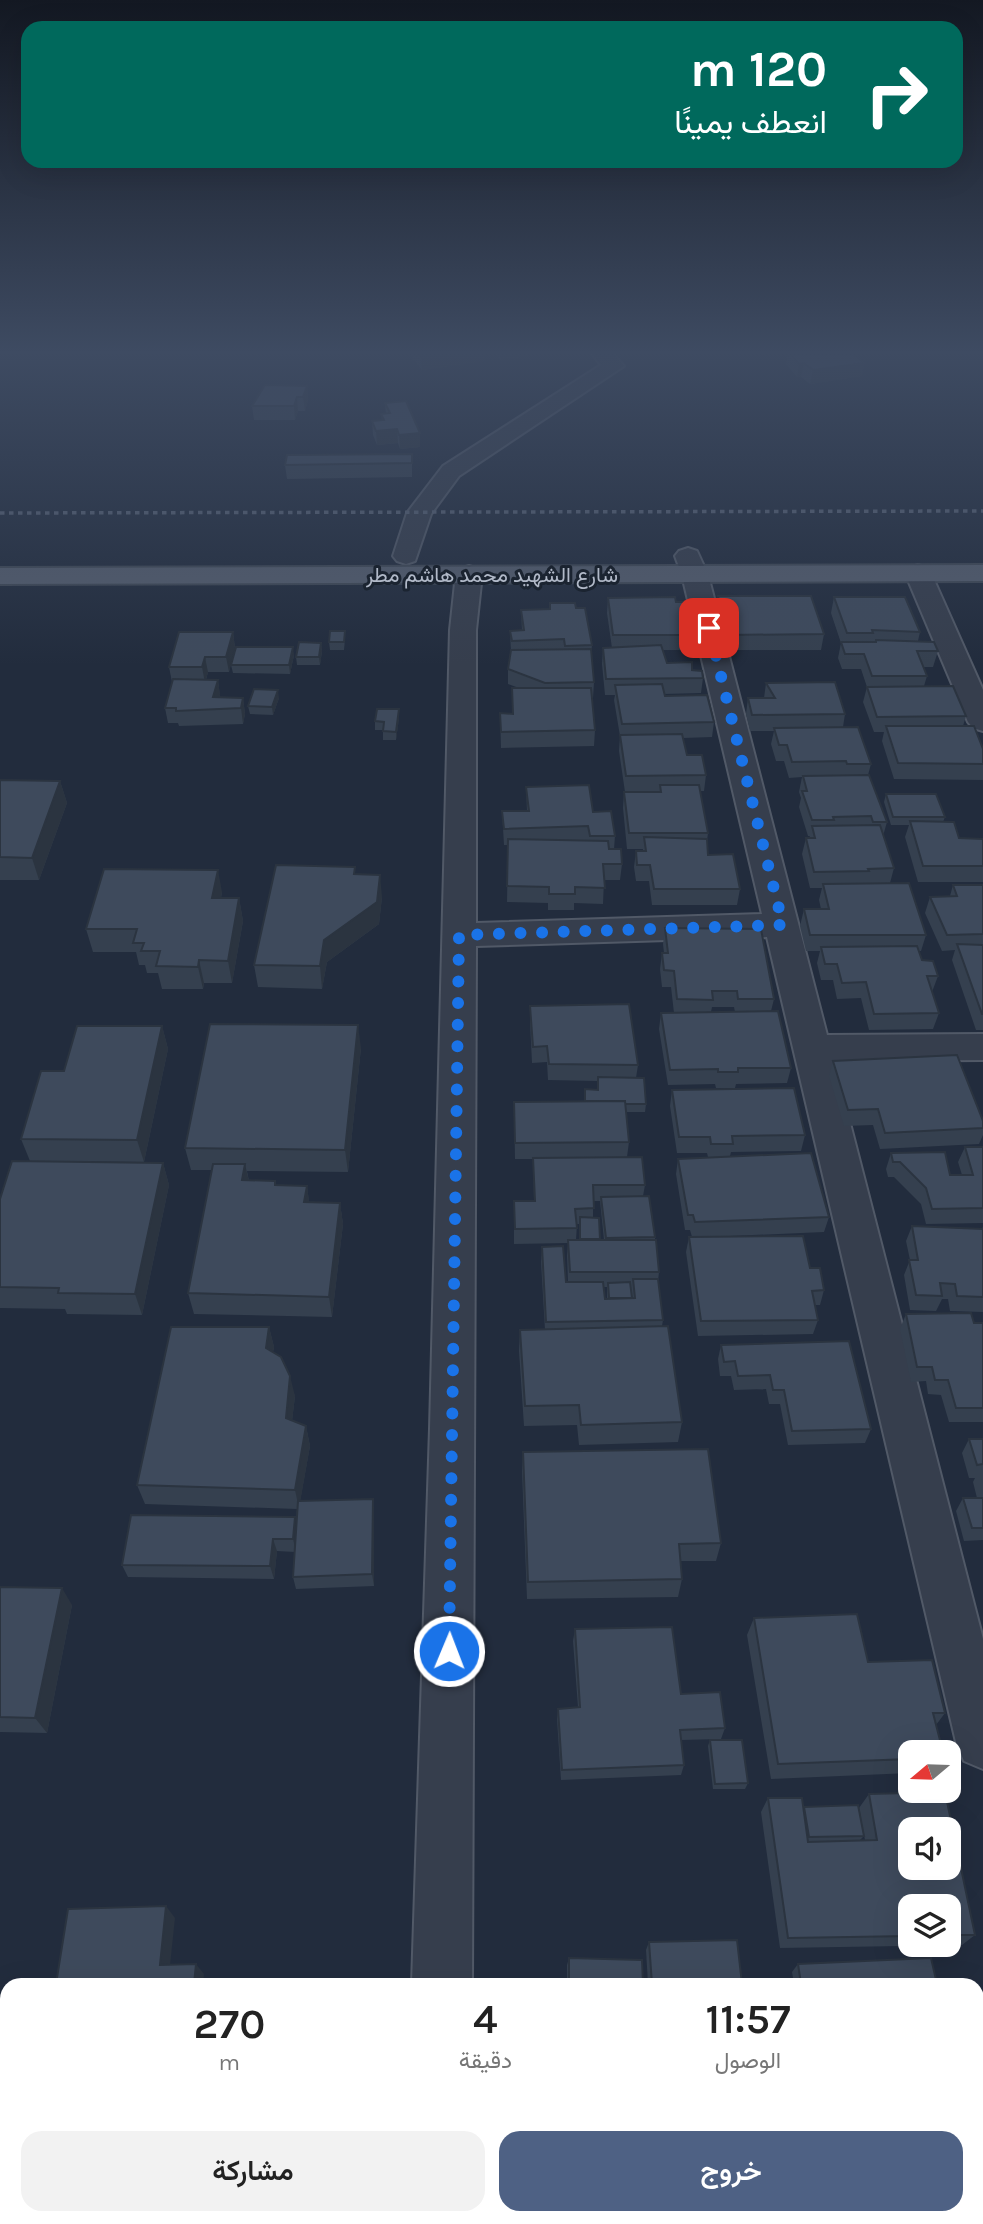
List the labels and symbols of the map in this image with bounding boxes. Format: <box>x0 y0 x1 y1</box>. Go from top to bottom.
street label: شارع الشهيد محمد هاشم مطر <box>365 563 618 589</box>
pin <box>679 598 739 658</box>
position arrow <box>412 1614 486 1688</box>
north arrow <box>898 1740 961 1802</box>

